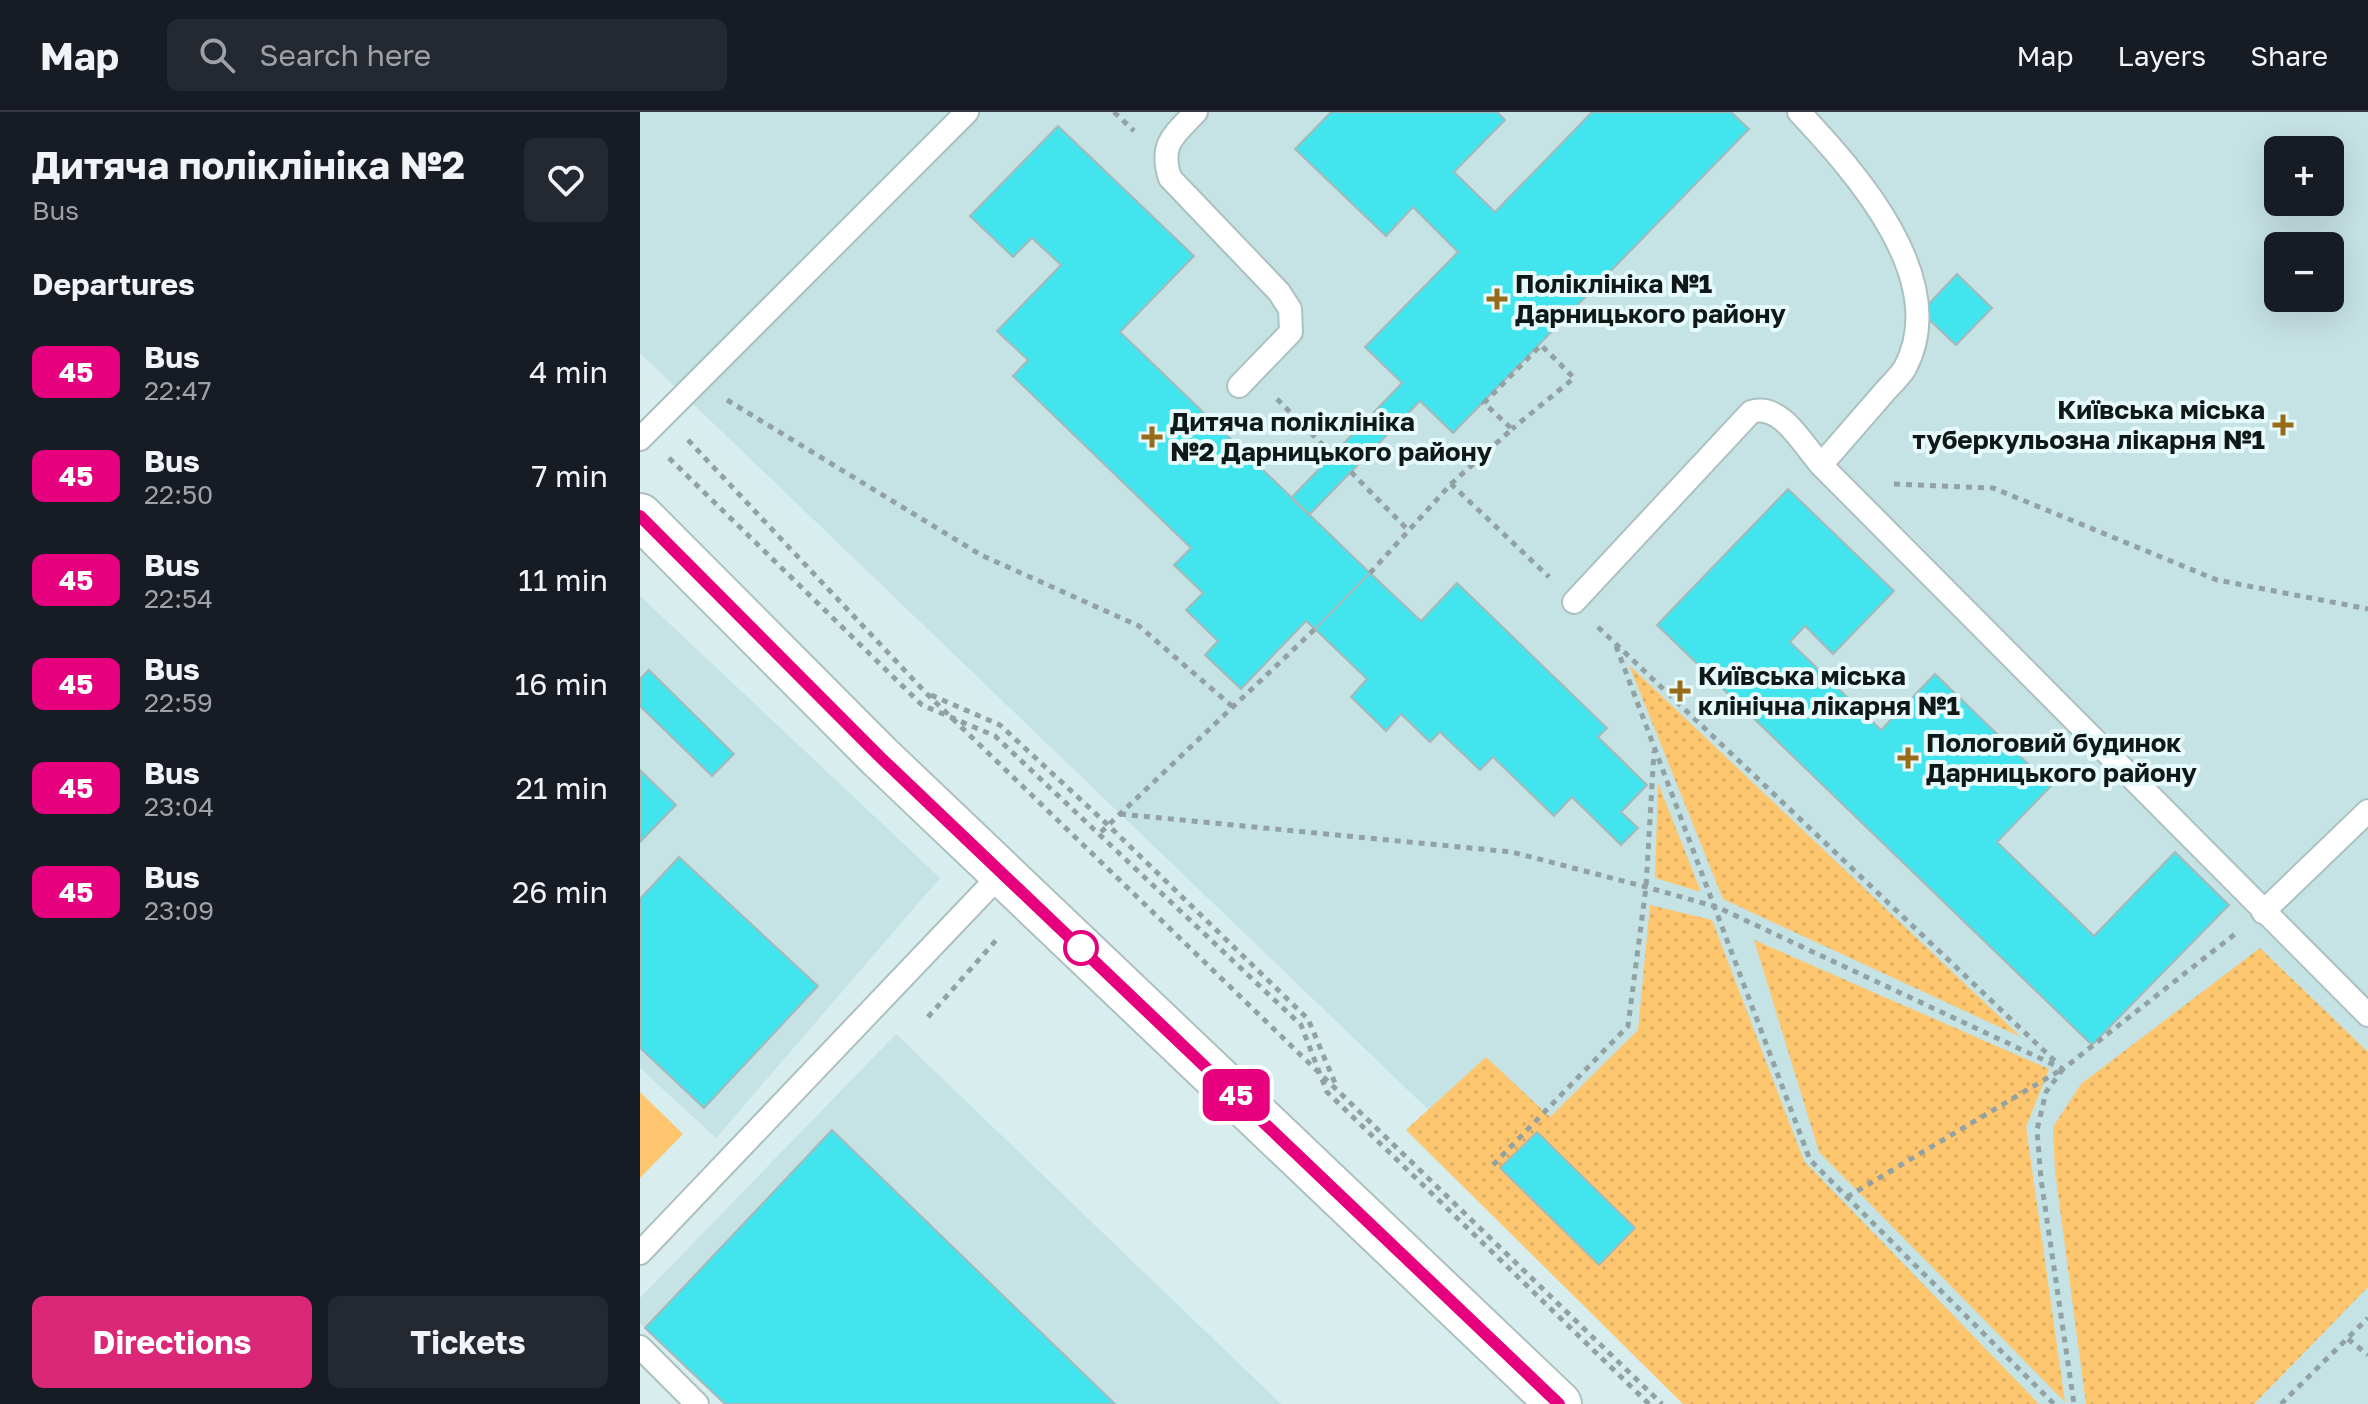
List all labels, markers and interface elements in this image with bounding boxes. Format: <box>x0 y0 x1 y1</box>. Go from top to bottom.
search box <box>167 19 727 91</box>
text: Map <box>40 33 119 78</box>
icon: search <box>195 33 239 77</box>
text: Search here <box>259 37 431 73</box>
text: Map <box>2016 39 2074 72</box>
text: Layers <box>2118 39 2206 72</box>
text: Share <box>2250 39 2328 72</box>
map controls <box>2264 136 2344 312</box>
button: + <box>2264 136 2344 216</box>
button: heart <box>524 138 608 222</box>
text: Дитяча поліклініка №2 <box>32 142 465 187</box>
text: Bus <box>32 195 79 226</box>
button: − <box>2264 232 2344 312</box>
text: Departures <box>32 266 195 302</box>
place label: Поліклініка №1 Дарницького району <box>1515 268 1786 329</box>
marker: Поліклініка №1 Дарницького району <box>1486 288 1508 310</box>
text: Bus <box>144 339 200 375</box>
text: 4 min <box>529 354 608 390</box>
text: 45 <box>59 355 93 388</box>
text: 22:47 <box>144 375 212 406</box>
place label: Київська міська туберкульозна лікарня №1 <box>1912 394 2265 455</box>
place label: Дитяча поліклініка №2 Дарницького району <box>1170 406 1493 467</box>
marker: Київська міська туберкульозна лікарня №1 <box>2272 414 2294 436</box>
marker: Дитяча поліклініка №2 Дарницького району <box>1141 426 1163 448</box>
text: Bus <box>144 443 200 479</box>
text: 7 min <box>532 458 608 494</box>
text: 45 <box>59 459 93 492</box>
text: 22:50 <box>144 479 213 510</box>
text: Bus <box>144 547 200 583</box>
text: 11 min <box>518 562 608 598</box>
text: 45 <box>59 563 93 596</box>
text: 22:54 <box>144 583 213 614</box>
text: Bus <box>144 651 200 687</box>
place label: Київська міська клінічна лікарня №1 <box>1698 660 1960 721</box>
text: 16 min <box>515 666 608 702</box>
text: 45 <box>59 667 93 700</box>
marker: Київська міська клінічна лікарня №1 <box>1669 680 1691 702</box>
text: 22:59 <box>144 687 213 718</box>
place label: Пологовий будинок Дарницького району <box>1926 727 2197 788</box>
marker: Пологовий будинок Дарницького району <box>1897 747 1919 769</box>
text: Bus <box>144 755 200 791</box>
text: 21 min <box>516 770 608 806</box>
text: 45 <box>59 771 93 804</box>
text: 23:04 <box>144 791 214 822</box>
text: Bus <box>144 859 200 895</box>
text: 26 min <box>512 874 608 910</box>
text: 45 <box>59 875 93 908</box>
text: 23:09 <box>144 895 214 926</box>
unlabelled marker <box>1064 931 1098 965</box>
line badge: 45 <box>1200 1069 1272 1121</box>
text: 45 <box>1219 1078 1253 1111</box>
button: Directions <box>32 1296 312 1388</box>
button: Tickets <box>328 1296 608 1388</box>

